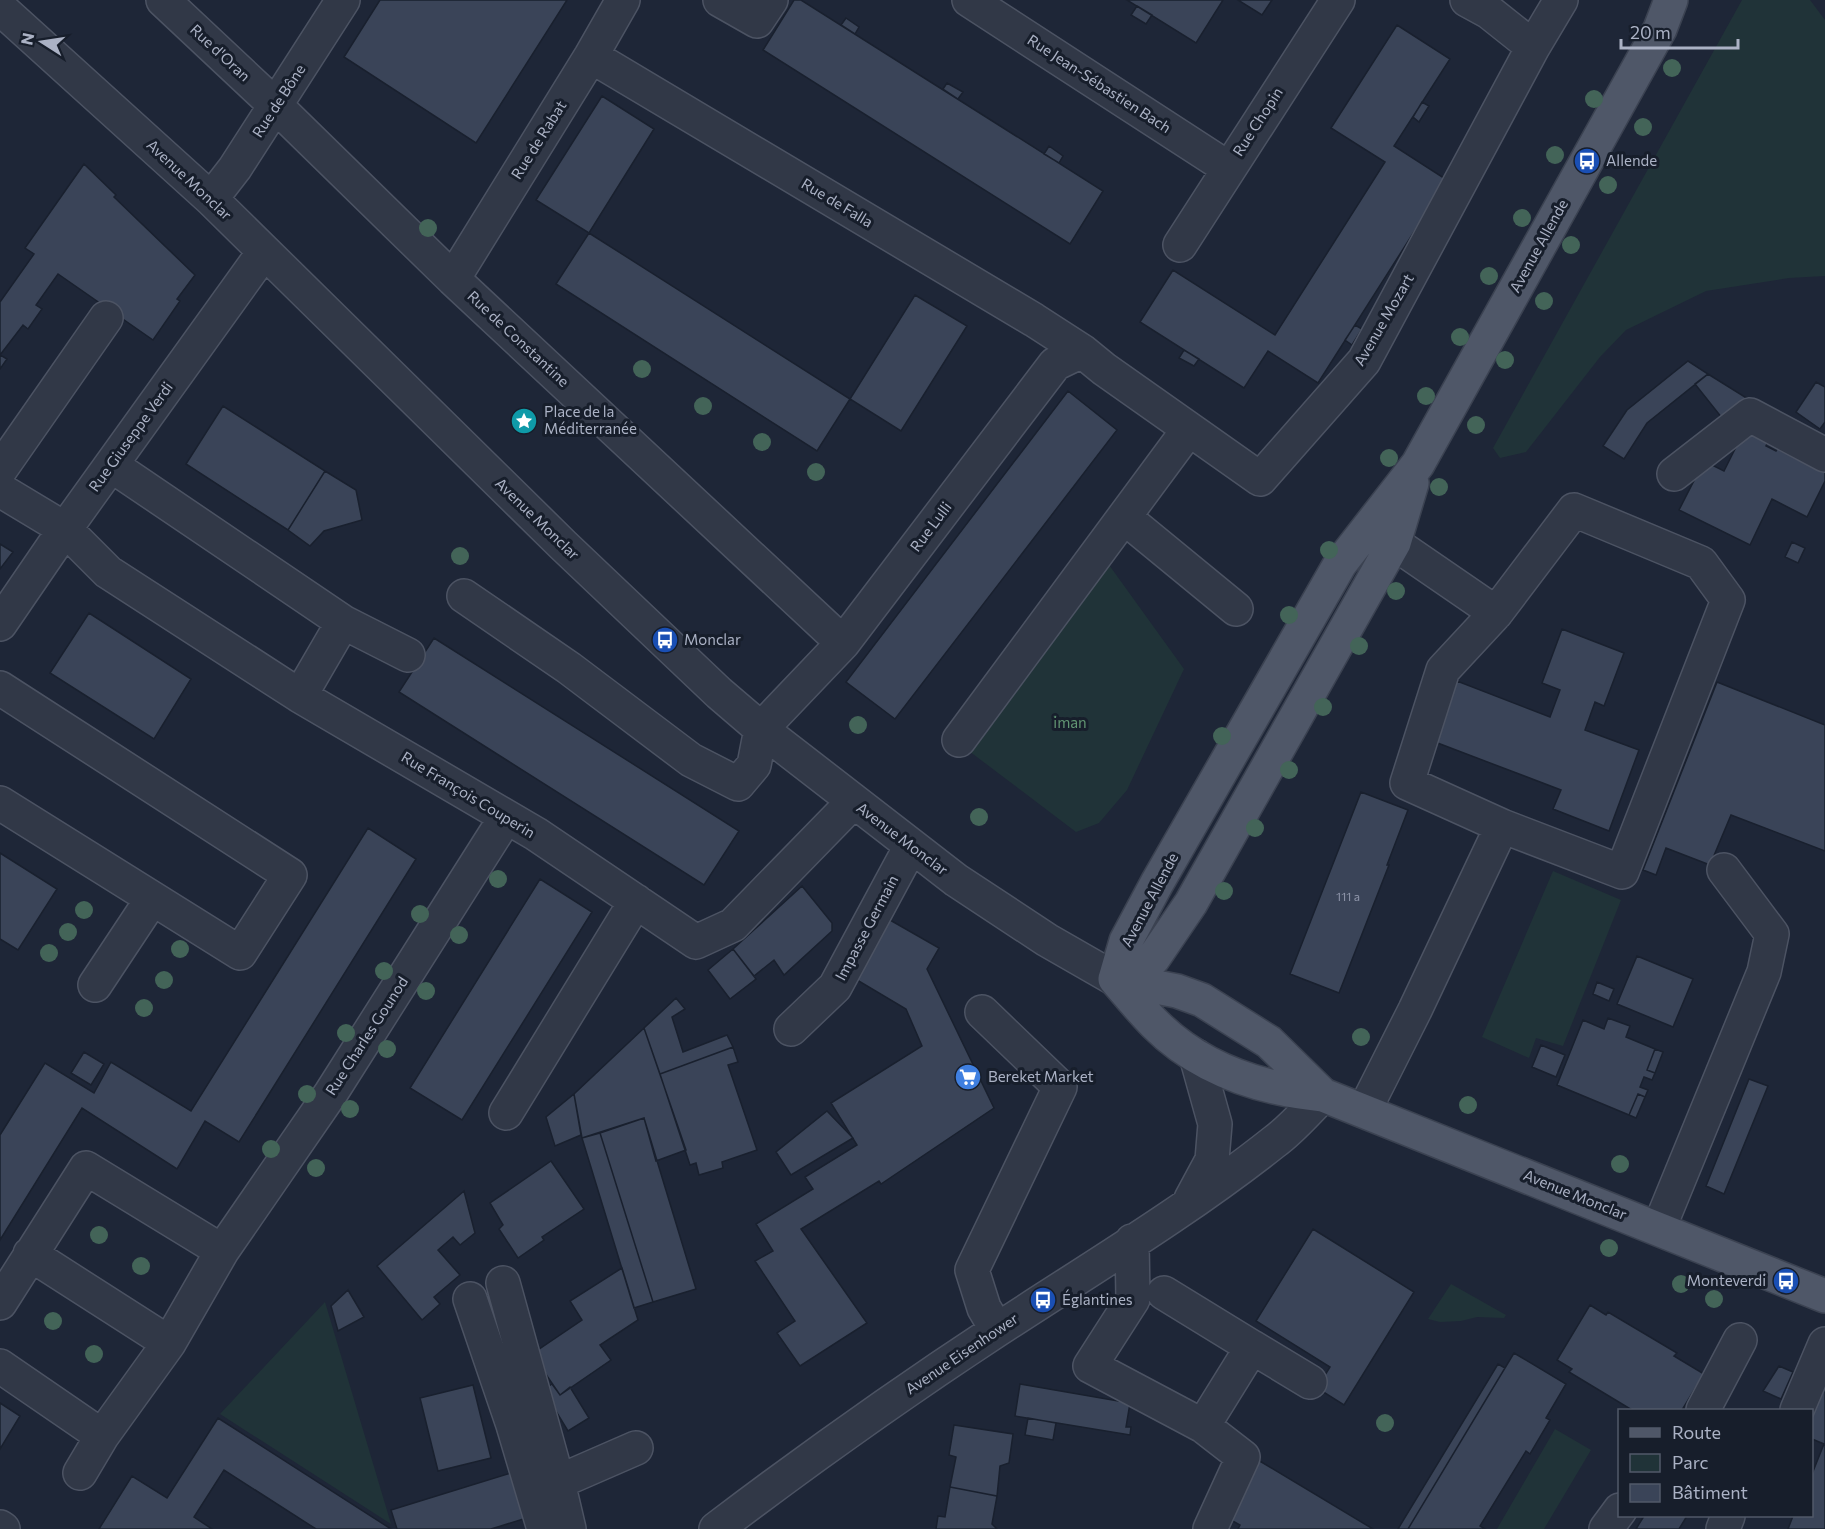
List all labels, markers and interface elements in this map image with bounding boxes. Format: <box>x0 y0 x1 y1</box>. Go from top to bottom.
north arrow <box>12 12 72 72</box>
scale bar <box>1621 12 1738 50</box>
street label: Rue d'Oran <box>187 20 254 85</box>
text: 20 m <box>1630 21 1671 43</box>
street label: Rue Jean-Sébastien Bach <box>1024 30 1175 136</box>
text: N <box>16 31 37 47</box>
street label: Rue de Bône <box>248 60 309 140</box>
street label: Rue Chopin <box>1228 84 1286 159</box>
street label: Rue de Rabat <box>507 97 569 182</box>
street label: Avenue Monclar <box>143 135 236 223</box>
bus stop icon: Allende <box>1572 146 1602 176</box>
place label: Allende <box>1606 151 1657 169</box>
street label: Rue de Falla <box>799 174 877 231</box>
street label: Avenue Allende <box>1505 196 1571 295</box>
street label: Avenue Mozart <box>1349 270 1417 369</box>
street label: Rue de Constantine <box>464 287 573 390</box>
street label: Rue Giuseppe Verdi <box>84 378 176 495</box>
place label: Place de la Méditerranée <box>544 402 637 437</box>
place icon: Place de la Méditerranée <box>509 406 539 436</box>
street label: Avenue Monclar <box>492 474 583 563</box>
street label: Rue Lulli <box>906 498 955 555</box>
bus stop icon: Monclar <box>650 625 680 655</box>
place label: Monclar <box>684 630 741 648</box>
park label: iman <box>1053 713 1087 731</box>
street label: Rue François Couperin <box>398 747 539 841</box>
street label: Avenue Monclar <box>853 798 952 878</box>
street label: Avenue Allende <box>1117 849 1181 950</box>
street label: Impasse Germain <box>831 872 901 983</box>
house number: 111 a <box>1336 889 1360 903</box>
street label: Rue Charles Gounod <box>321 973 411 1098</box>
supermarket icon: Bereket Market <box>953 1062 983 1092</box>
place label: Bereket Market <box>988 1067 1094 1085</box>
street label: Avenue Monclar <box>1521 1165 1630 1223</box>
bus stop icon: Monteverdi <box>1771 1266 1801 1296</box>
place label: Monteverdi <box>1687 1271 1766 1289</box>
bus stop icon: Églantines <box>1028 1285 1058 1315</box>
place label: Églantines <box>1062 1289 1133 1308</box>
street label: Avenue Eisenhower <box>902 1309 1021 1398</box>
legend <box>1618 1409 1813 1517</box>
text: Route <box>1672 1421 1721 1443</box>
text: Parc <box>1672 1451 1709 1473</box>
text: Bâtiment <box>1672 1481 1748 1503</box>

